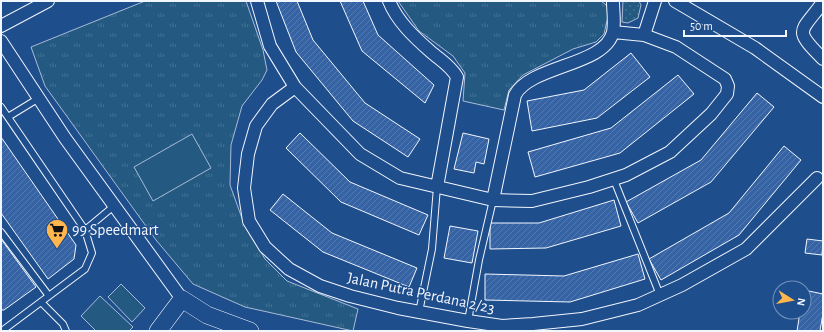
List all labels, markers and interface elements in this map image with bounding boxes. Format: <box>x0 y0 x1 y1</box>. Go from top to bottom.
scale bar <box>684 12 786 38</box>
text: 50 m <box>690 20 713 32</box>
supermarket icon: 99 Speedmart <box>44 217 70 250</box>
place label: 99 Speedmart <box>72 222 159 238</box>
street label: Jalan Putra Perdana 2/23 <box>346 270 496 316</box>
north arrow <box>772 280 812 320</box>
text: N <box>795 297 807 307</box>

